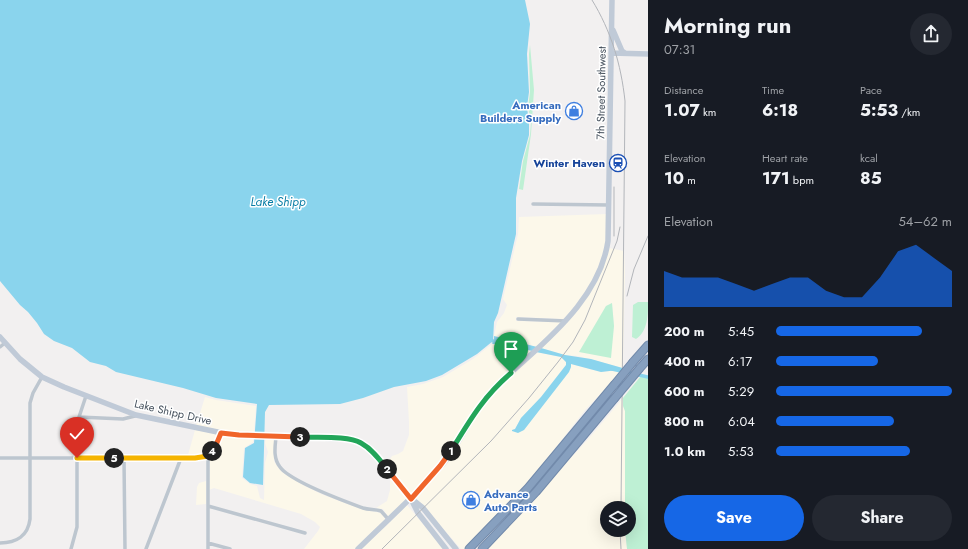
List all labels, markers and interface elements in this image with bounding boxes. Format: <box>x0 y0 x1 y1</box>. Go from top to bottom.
text: Morning run <box>664 9 791 41</box>
button: share <box>910 13 952 55</box>
text: 07:31 <box>664 40 695 59</box>
street label: 7th Street Southwest <box>592 46 610 140</box>
text: Distance <box>664 82 703 98</box>
text: Time <box>762 82 784 98</box>
text: Pace <box>860 82 882 98</box>
place label: American Builders Supply <box>480 97 561 126</box>
text: 1.07 <box>664 98 700 122</box>
text: 6:18 <box>762 98 798 122</box>
text: 5:53 <box>860 98 898 122</box>
shop icon: American Builders Supply <box>564 101 584 121</box>
text: km <box>700 104 716 120</box>
text: /km <box>898 104 920 120</box>
text: Elevation <box>664 150 706 166</box>
text: Heart rate <box>762 150 808 166</box>
text: kcal <box>860 150 878 166</box>
station icon: Winter Haven <box>608 153 628 173</box>
place label: Winter Haven <box>534 155 605 171</box>
text: 10 <box>664 166 684 190</box>
text: 171 <box>762 166 790 190</box>
text: 85 <box>860 166 882 190</box>
text: m <box>684 172 696 188</box>
text: bpm <box>790 172 814 188</box>
water label: Lake Shipp <box>250 193 306 211</box>
text: Elevation <box>664 212 713 231</box>
text: 54–62 m <box>899 212 952 231</box>
text: 200 m <box>664 322 704 341</box>
text: 5:45 <box>728 322 754 341</box>
pin <box>494 332 528 373</box>
icon: arrive <box>500 338 522 360</box>
text: 400 m <box>664 352 705 371</box>
text: 6:17 <box>728 352 752 371</box>
text: 600 m <box>664 382 704 401</box>
text: 5:29 <box>728 382 754 401</box>
street label: Lake Shipp Drive <box>133 395 214 429</box>
text: 800 m <box>664 412 704 431</box>
text: 6:04 <box>728 412 755 431</box>
pin <box>60 417 94 458</box>
icon: check <box>66 423 88 445</box>
pin: 3 <box>290 427 310 447</box>
text: 3 <box>297 429 303 445</box>
pin: 4 <box>202 441 222 461</box>
pin: 1 <box>441 441 461 461</box>
text: 1.0 km <box>664 442 705 461</box>
text: 5:53 <box>728 442 754 461</box>
text: 4 <box>208 443 216 459</box>
text: 1 <box>448 443 454 459</box>
pin: 5 <box>104 448 124 468</box>
text: 5 <box>110 450 118 466</box>
pin: 2 <box>377 459 397 479</box>
text: 2 <box>383 461 391 477</box>
place label: Advance Auto Parts <box>483 486 537 515</box>
shop icon: Advance Auto Parts <box>461 490 481 510</box>
button: Save <box>664 495 804 541</box>
button: Share <box>812 495 952 541</box>
map controls <box>600 501 636 537</box>
button: layers <box>600 501 636 537</box>

